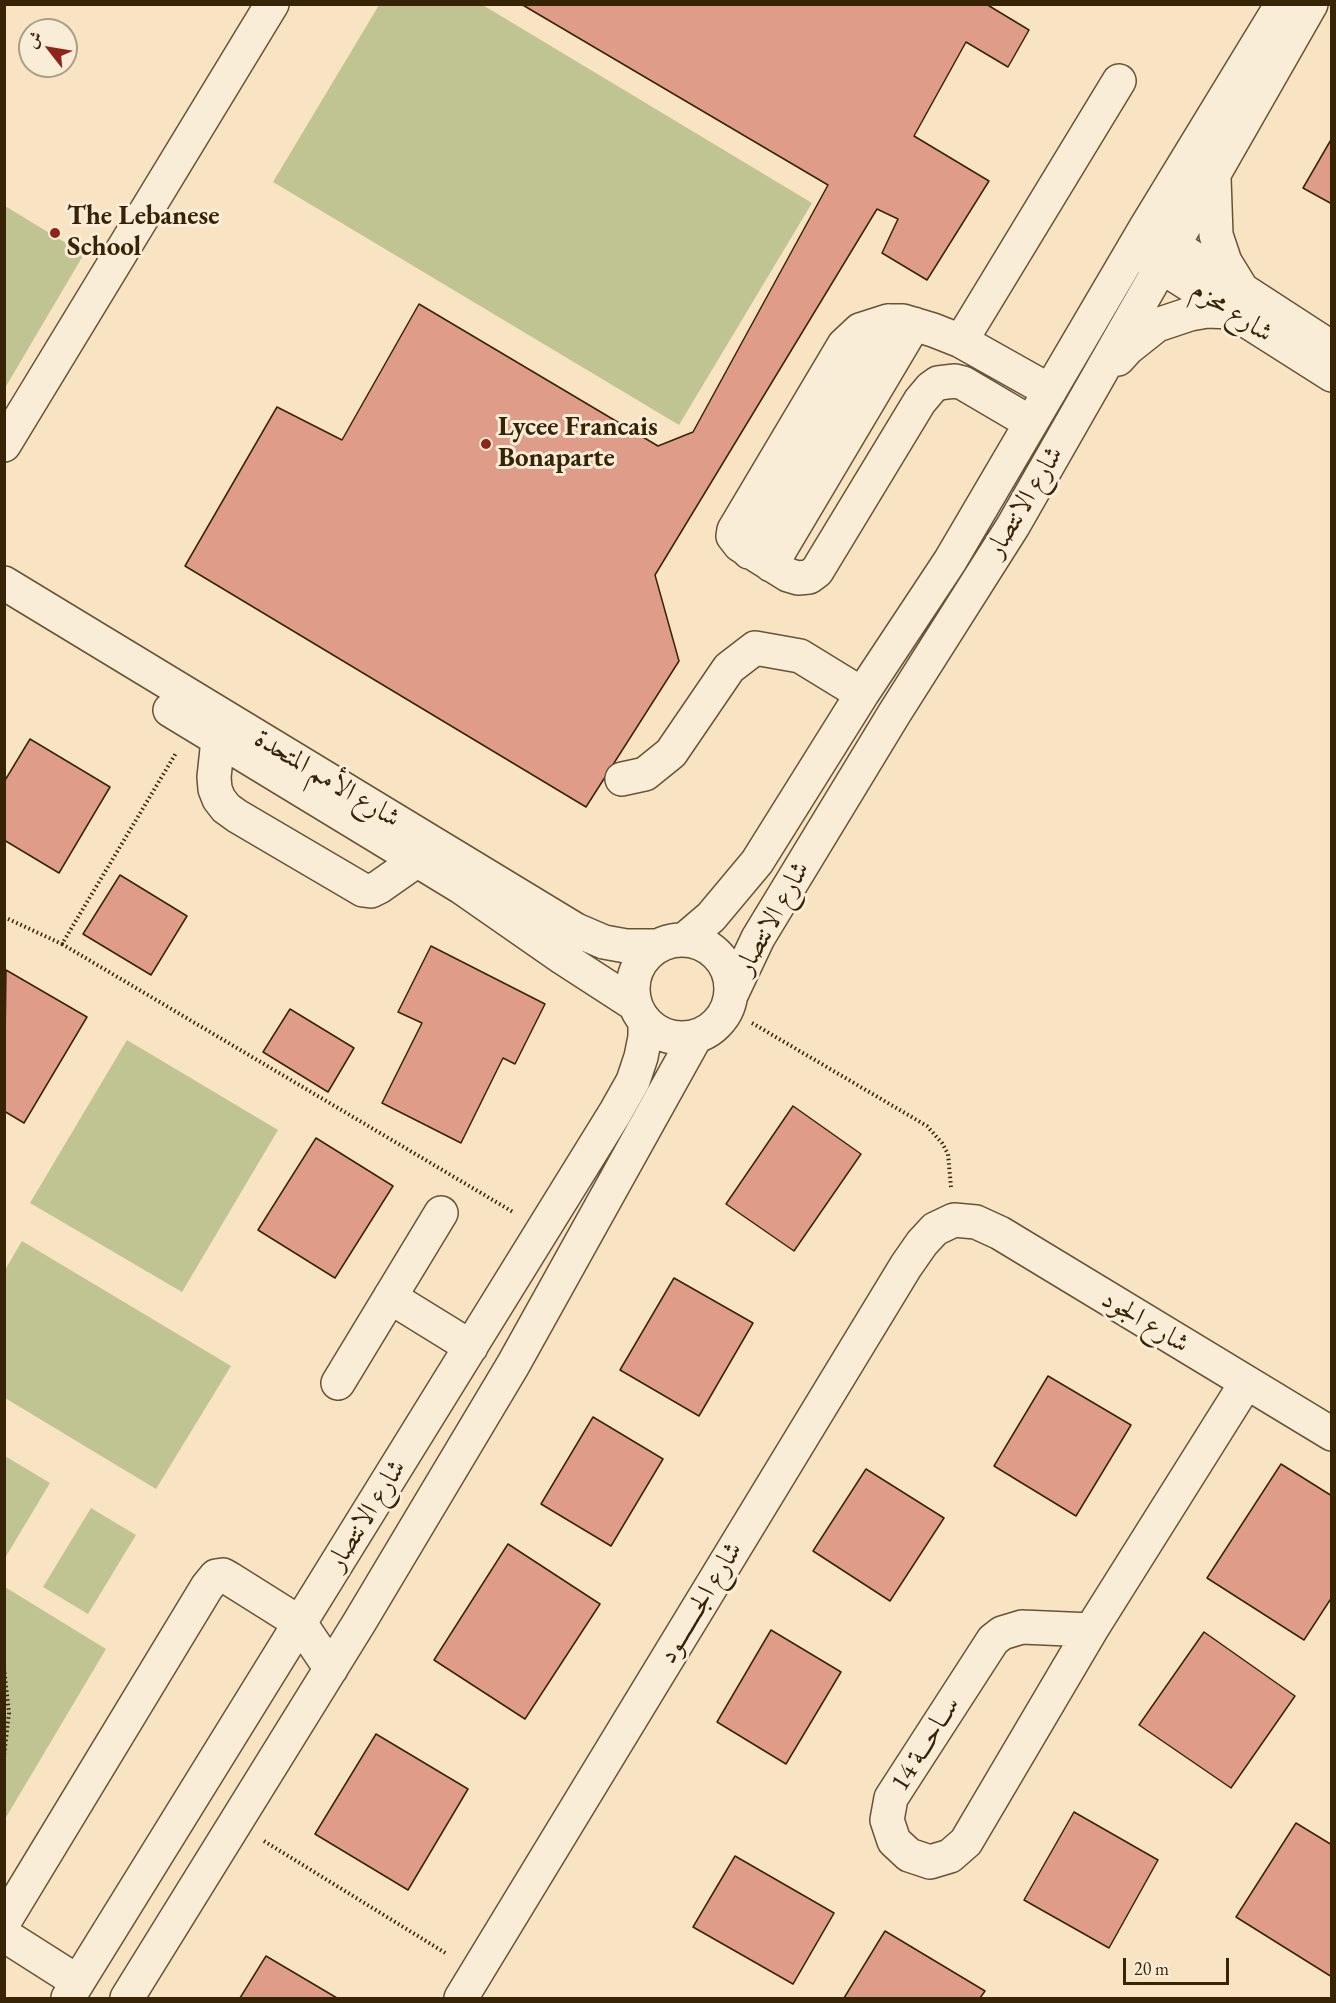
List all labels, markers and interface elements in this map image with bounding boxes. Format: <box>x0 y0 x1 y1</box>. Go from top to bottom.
north arrow <box>18 18 78 78</box>
text: ش <box>21 27 47 52</box>
place label: The Lebanese School <box>67 201 220 264</box>
marker: The Lebanese School <box>48 226 62 240</box>
street label: شارع محزم <box>1185 274 1279 350</box>
place label: Lycee Francais Bonaparte <box>498 412 658 475</box>
marker: Lycee Francais Bonaparte <box>479 437 493 451</box>
street label: شارع الانتصار <box>979 441 1071 563</box>
street label: شارع الأمم المتحدة <box>248 723 406 835</box>
street label: شارع الانتصار <box>729 856 817 980</box>
street label: شارع الجود <box>1095 1283 1195 1361</box>
street label: شارع الانتصار <box>320 1454 414 1576</box>
street label: شارع الجــــــــود <box>652 1536 750 1670</box>
street label: ســاحـــة 14 <box>884 1691 968 1797</box>
scale bar <box>1126 1946 1232 1984</box>
text: 20 m <box>1134 1957 1169 1980</box>

